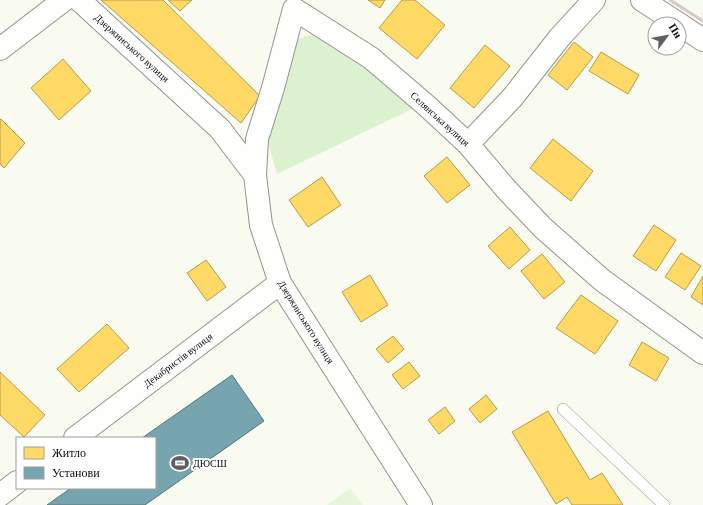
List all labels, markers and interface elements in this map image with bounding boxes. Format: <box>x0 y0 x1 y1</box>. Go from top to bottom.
street label: Дзержинського вулиця <box>93 12 172 85</box>
north arrow <box>647 16 687 56</box>
text: Пн <box>666 21 685 41</box>
street label: Селянська вулиця <box>408 90 472 149</box>
street label: Дзержинського вулиця <box>276 278 336 366</box>
street label: Декабристів вулиця <box>141 330 215 389</box>
legend <box>16 437 156 489</box>
text: Житло <box>52 446 86 460</box>
sports icon: ДЮСШ <box>170 453 190 473</box>
place label: ДЮСШ <box>193 458 227 469</box>
text: Установи <box>52 466 100 480</box>

